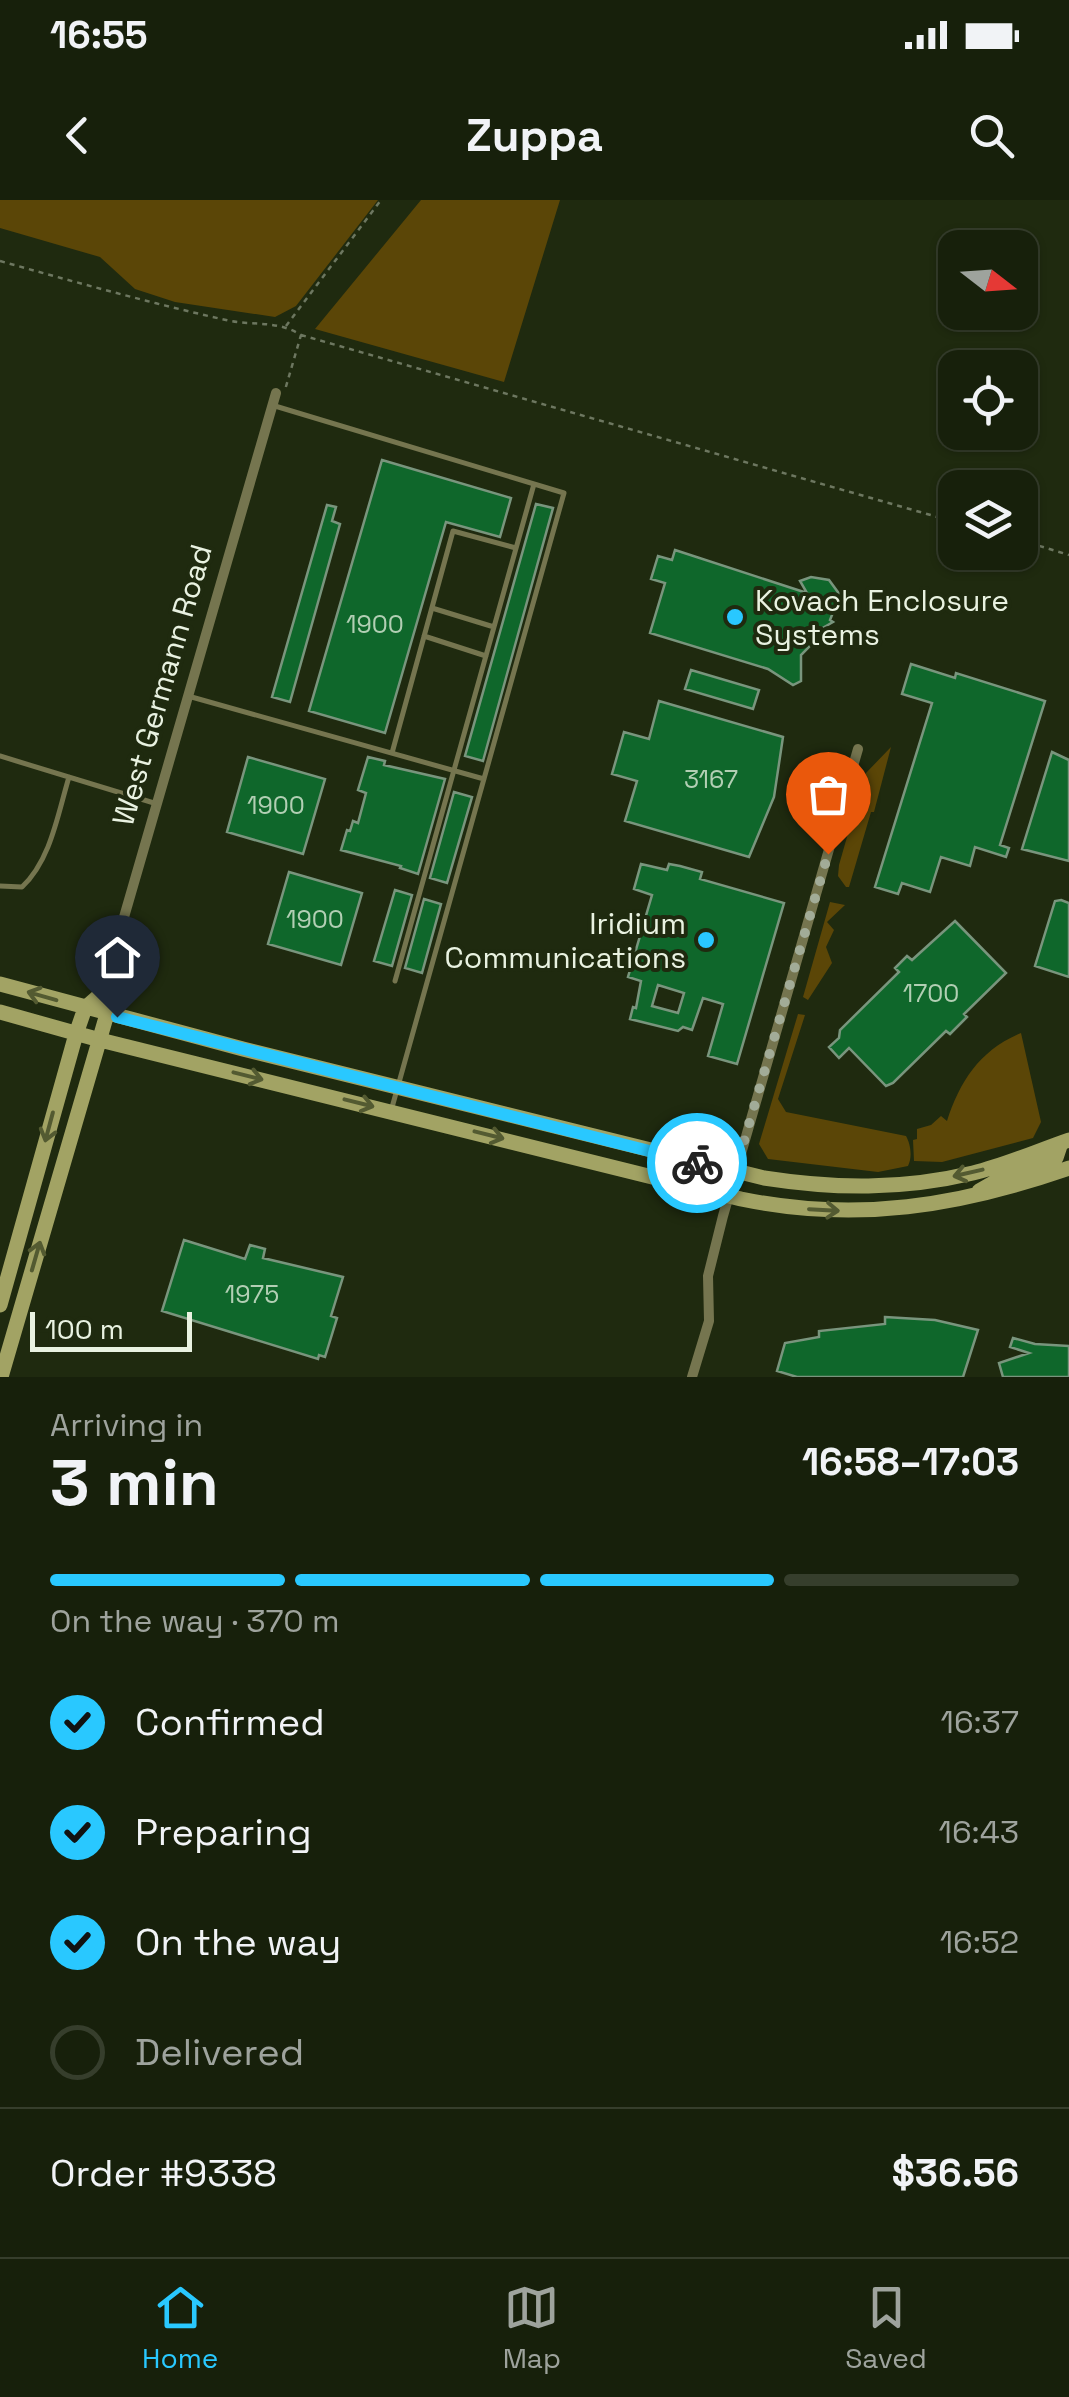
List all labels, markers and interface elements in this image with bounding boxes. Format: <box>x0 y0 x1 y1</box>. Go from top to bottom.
text: 16:55 <box>50 11 148 59</box>
text: Zuppa <box>466 107 603 164</box>
icon: back <box>50 108 105 163</box>
icon: search <box>964 108 1019 163</box>
north arrow <box>938 230 1038 330</box>
map controls <box>938 230 1038 570</box>
button: locate <box>938 350 1038 450</box>
button: layers <box>938 470 1038 570</box>
street label: West Germann Road <box>103 540 221 830</box>
place label: Kovach Enclosure Systems <box>755 581 1009 654</box>
marker: Kovach Enclosure Systems <box>724 606 746 628</box>
house number: 1900 <box>346 608 404 640</box>
pin <box>786 752 871 855</box>
house number: 3167 <box>684 763 738 795</box>
icon: bag <box>801 767 856 822</box>
house number: 1900 <box>247 789 305 821</box>
house number: 1900 <box>286 903 344 935</box>
place label: Iridium Communications <box>445 904 686 977</box>
pin <box>75 915 160 1018</box>
marker: Iridium Communications <box>695 929 717 951</box>
icon: home <box>90 930 145 985</box>
house number: 1700 <box>903 977 959 1009</box>
one-way arrow <box>27 986 58 1004</box>
one-way arrow <box>231 1068 263 1086</box>
one-way arrow <box>342 1095 374 1113</box>
one-way arrow <box>39 1111 57 1142</box>
courier <box>647 1113 747 1213</box>
one-way arrow <box>473 1127 504 1146</box>
icon: bike <box>670 1136 725 1191</box>
one-way arrow <box>953 1165 985 1183</box>
one-way arrow <box>808 1201 840 1220</box>
one-way arrow <box>28 1241 46 1273</box>
house number: 1975 <box>225 1278 279 1310</box>
scale bar <box>30 1307 192 1352</box>
text: 100 m <box>45 1311 124 1347</box>
text: Arriving in <box>50 1405 203 1445</box>
text: 16:58–17:03 <box>802 1438 1019 1486</box>
text: 3 min <box>50 1441 219 1524</box>
text: On the way · 370 m <box>50 1601 340 1641</box>
icon: check <box>50 1695 105 1750</box>
text: Confirmed <box>135 1698 325 1746</box>
text: 16:37 <box>941 1702 1019 1742</box>
icon: check <box>50 1805 105 1860</box>
text: Preparing <box>135 1808 312 1856</box>
text: 16:43 <box>939 1812 1019 1852</box>
icon: check <box>50 1915 105 1970</box>
text: On the way <box>135 1918 341 1966</box>
text: 16:52 <box>940 1922 1019 1962</box>
text: Delivered <box>135 2028 304 2076</box>
text: Order #9338 <box>50 2149 277 2197</box>
text: $36.56 <box>892 2149 1019 2197</box>
tab: Home <box>142 2280 218 2376</box>
tab: Map <box>503 2280 561 2376</box>
tab: Saved <box>845 2280 927 2376</box>

